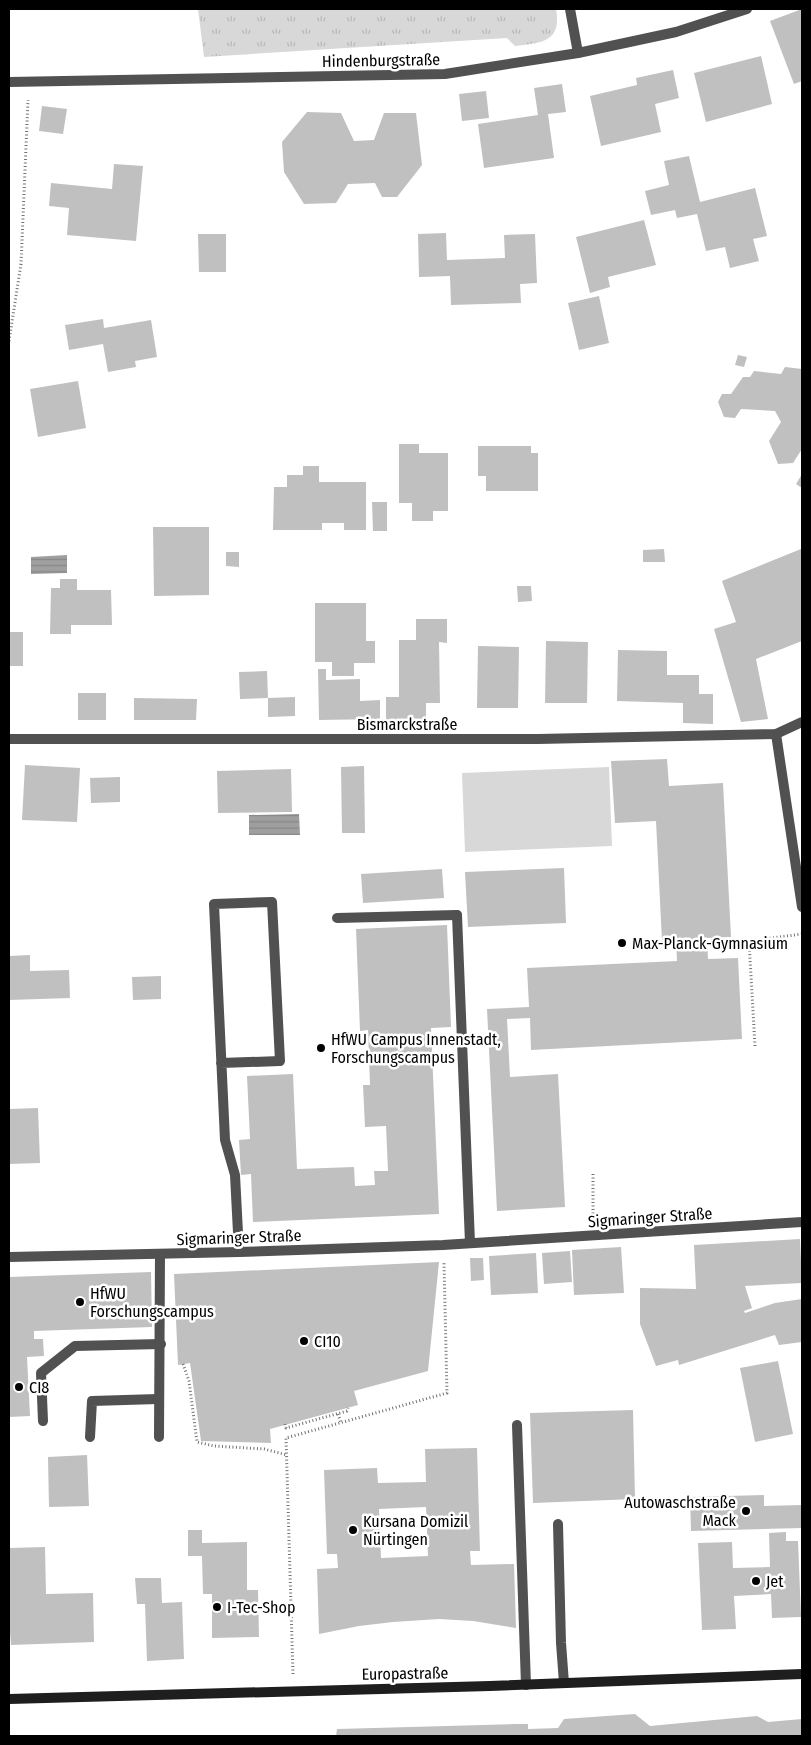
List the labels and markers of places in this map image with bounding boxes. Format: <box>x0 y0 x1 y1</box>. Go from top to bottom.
place label: Max-Planck-Gymnasium <box>632 934 788 953</box>
marker: Max-Planck-Gymnasium <box>616 937 628 949</box>
place label: HfWU Campus Innenstadt, Forschungscampus <box>331 1030 501 1067</box>
marker: HfWU Campus Innenstadt, Forschungscampus <box>315 1042 327 1054</box>
place label: HfWU Forschungscampus <box>90 1284 214 1321</box>
marker: HfWU Forschungscampus <box>74 1296 86 1308</box>
place label: CI10 <box>314 1332 341 1351</box>
marker: CI10 <box>298 1335 310 1347</box>
place label: CI8 <box>29 1378 49 1397</box>
marker: CI8 <box>13 1381 25 1393</box>
place label: Autowaschstraße Mack <box>624 1493 737 1530</box>
marker: Autowaschstraße Mack <box>740 1505 752 1517</box>
place label: Kursana Domizil Nürtingen <box>363 1512 468 1549</box>
marker: Kursana Domizil Nürtingen <box>347 1524 359 1536</box>
place label: Jet <box>766 1572 784 1591</box>
marker: Jet <box>750 1575 762 1587</box>
place label: I-Tec-Shop <box>227 1598 295 1617</box>
marker: I-Tec-Shop <box>211 1601 223 1613</box>

